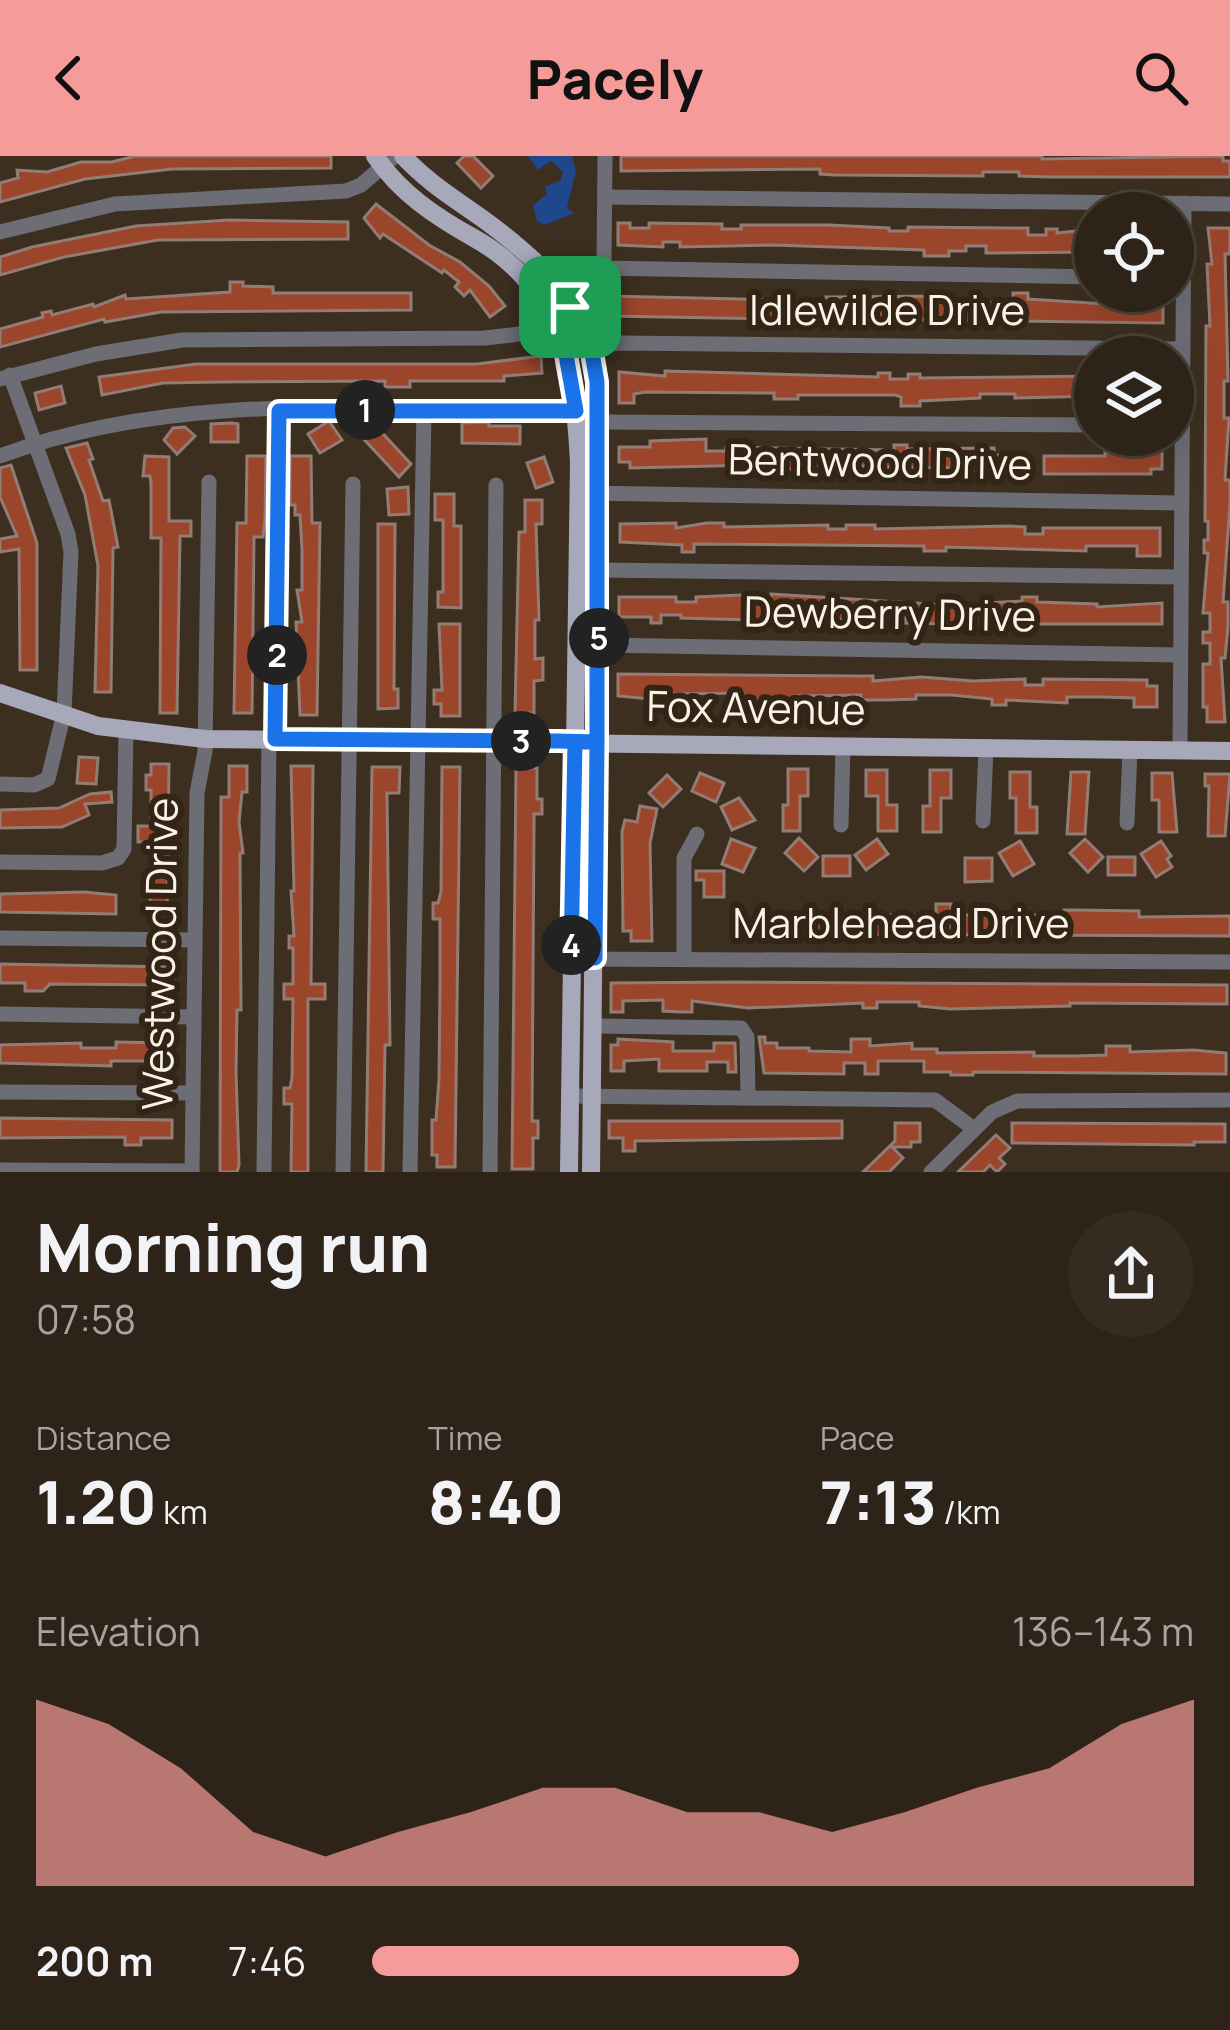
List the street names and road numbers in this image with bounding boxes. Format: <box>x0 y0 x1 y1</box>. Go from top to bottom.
street label: Idlewilde Drive <box>749 280 1025 338</box>
street label: Bentwood Drive <box>728 429 1033 493</box>
street label: Dewberry Drive <box>743 581 1037 645</box>
street label: Fox Avenue <box>646 676 866 738</box>
street label: Westwood Drive <box>127 797 191 1111</box>
street label: Marblehead Drive <box>733 893 1069 951</box>

